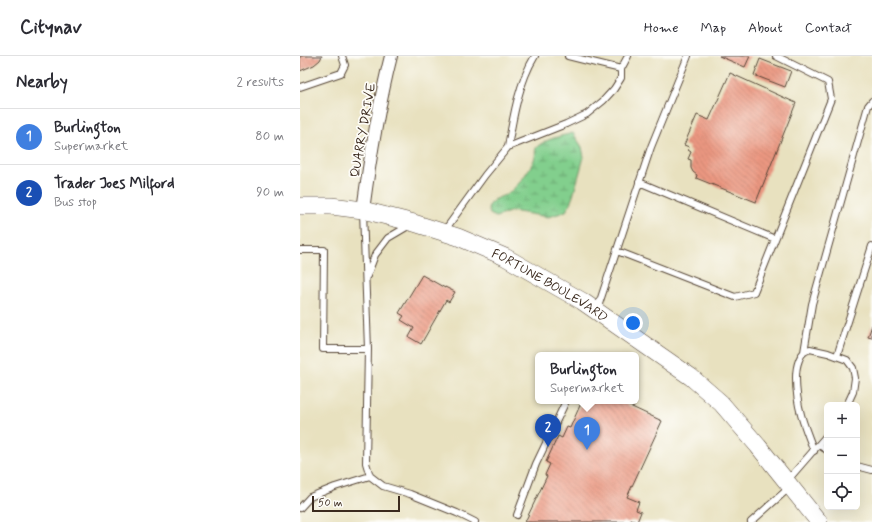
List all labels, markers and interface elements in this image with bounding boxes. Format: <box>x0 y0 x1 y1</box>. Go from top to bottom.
text: Citynav <box>20 15 82 40</box>
text: Home <box>644 19 678 37</box>
text: Map <box>700 19 726 37</box>
text: About <box>748 19 783 37</box>
text: Contact <box>805 19 852 37</box>
text: Nearby <box>16 71 68 93</box>
text: 2 results <box>237 74 284 91</box>
street label: QUARRY DRIVE <box>347 82 380 179</box>
text: Burlington <box>54 118 121 138</box>
text: 1 <box>26 128 32 145</box>
text: 80 m <box>255 128 284 145</box>
text: Supermarket <box>54 138 128 155</box>
text: Trader Joes Milford <box>54 174 174 194</box>
text: 2 <box>26 184 32 201</box>
text: 90 m <box>256 184 284 201</box>
text: Bus stop <box>54 194 97 211</box>
street label: FORTUNE BOULEVARD <box>489 245 611 327</box>
your location <box>623 313 643 333</box>
popup <box>535 352 639 404</box>
text: Burlington <box>550 360 617 380</box>
text: Supermarket <box>550 380 624 397</box>
map controls <box>824 402 860 510</box>
button: + <box>824 402 860 438</box>
pin: 2 <box>535 414 561 447</box>
pin: 1 <box>574 417 600 450</box>
button: − <box>824 438 860 474</box>
button: locate <box>824 474 860 510</box>
scale bar <box>312 494 400 513</box>
text: 50 m <box>318 496 343 510</box>

